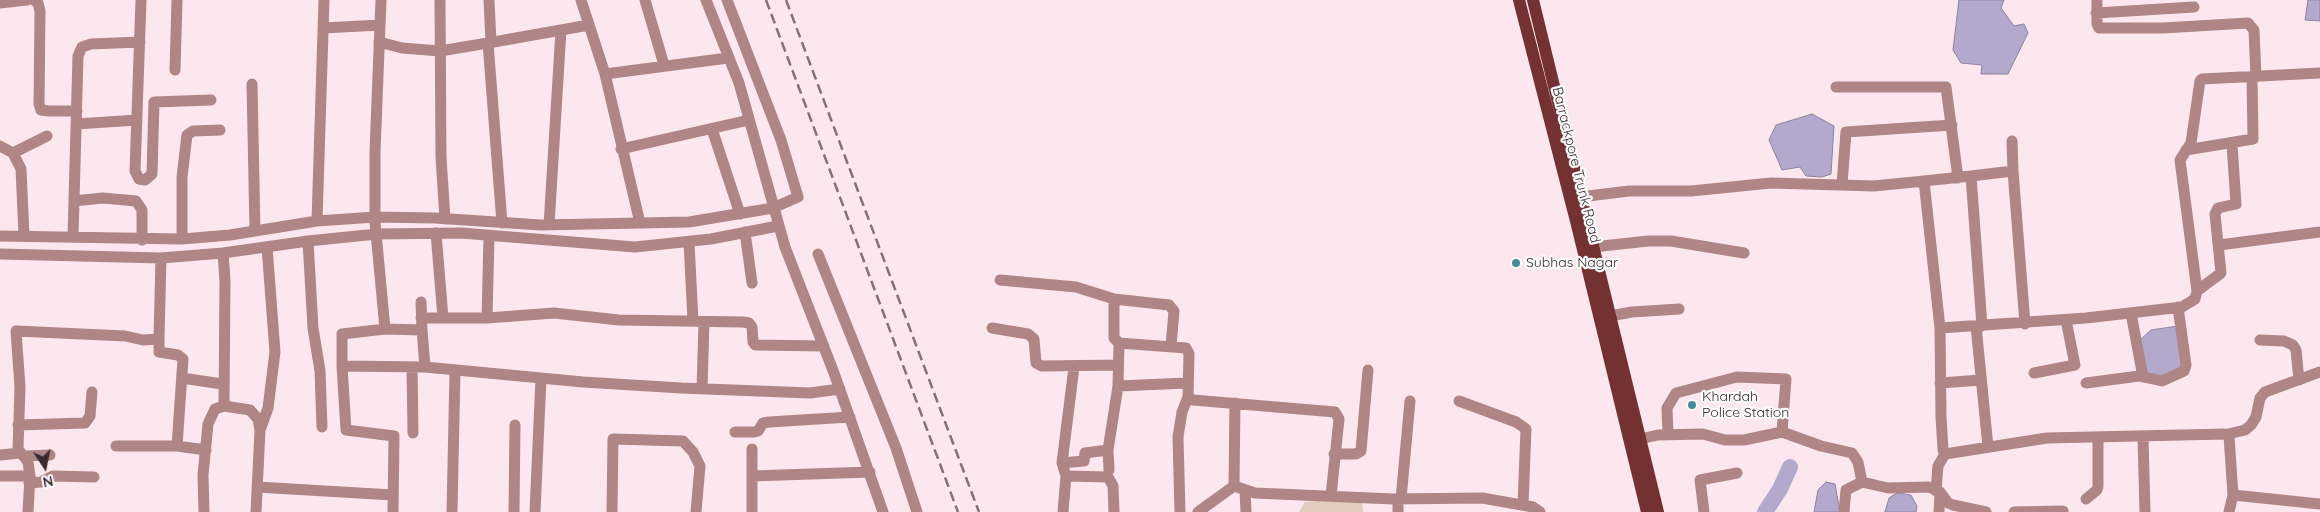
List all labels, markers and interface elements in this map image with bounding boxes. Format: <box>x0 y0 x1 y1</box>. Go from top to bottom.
street label: Barrackpore Trunk Road <box>1548 85 1604 245</box>
place label: Subhas Nagar <box>1526 255 1618 271</box>
marker: Subhas Nagar <box>1510 257 1522 269</box>
place label: Khardah Police Station <box>1702 389 1789 422</box>
marker: Khardah Police Station <box>1686 399 1698 411</box>
north arrow <box>20 442 70 492</box>
text: N <box>41 472 55 492</box>

